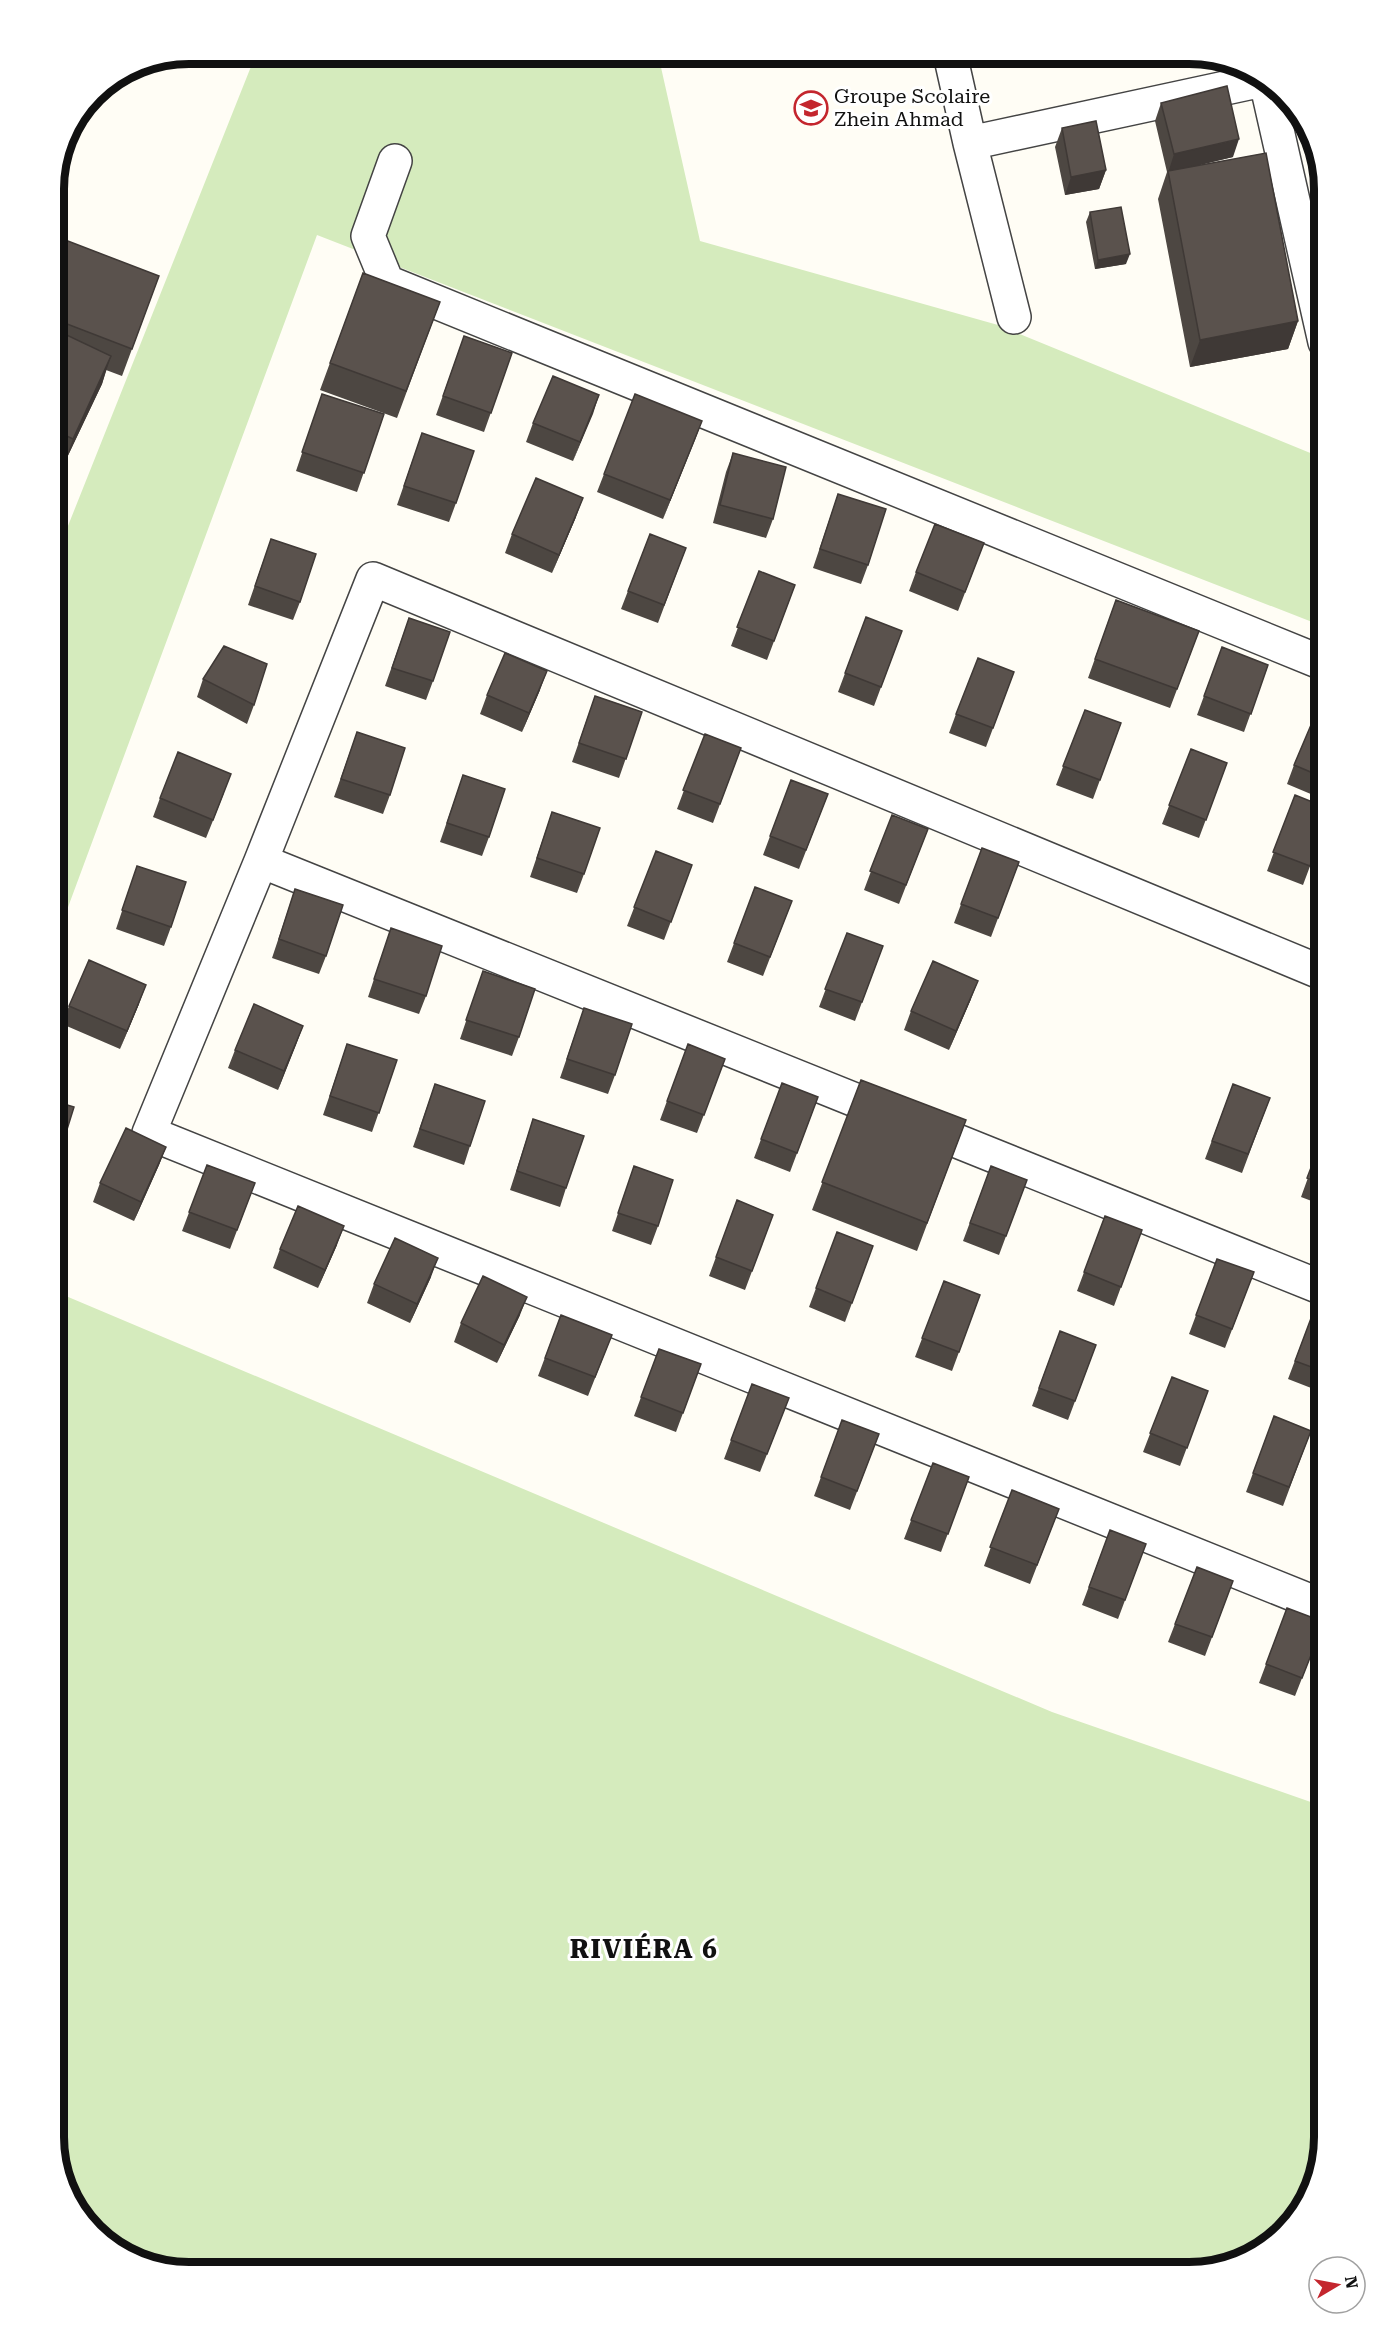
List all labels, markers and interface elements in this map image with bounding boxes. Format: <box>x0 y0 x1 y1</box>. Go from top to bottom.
place label: Groupe Scolaire Zhein Ahmad <box>834 84 990 131</box>
school or university icon: Groupe Scolaire Zhein Ahmad <box>793 90 829 126</box>
district label: RIVIÉRA 6 <box>570 1933 718 1964</box>
north arrow <box>1307 2255 1367 2315</box>
text: N <box>1341 2275 1362 2290</box>

